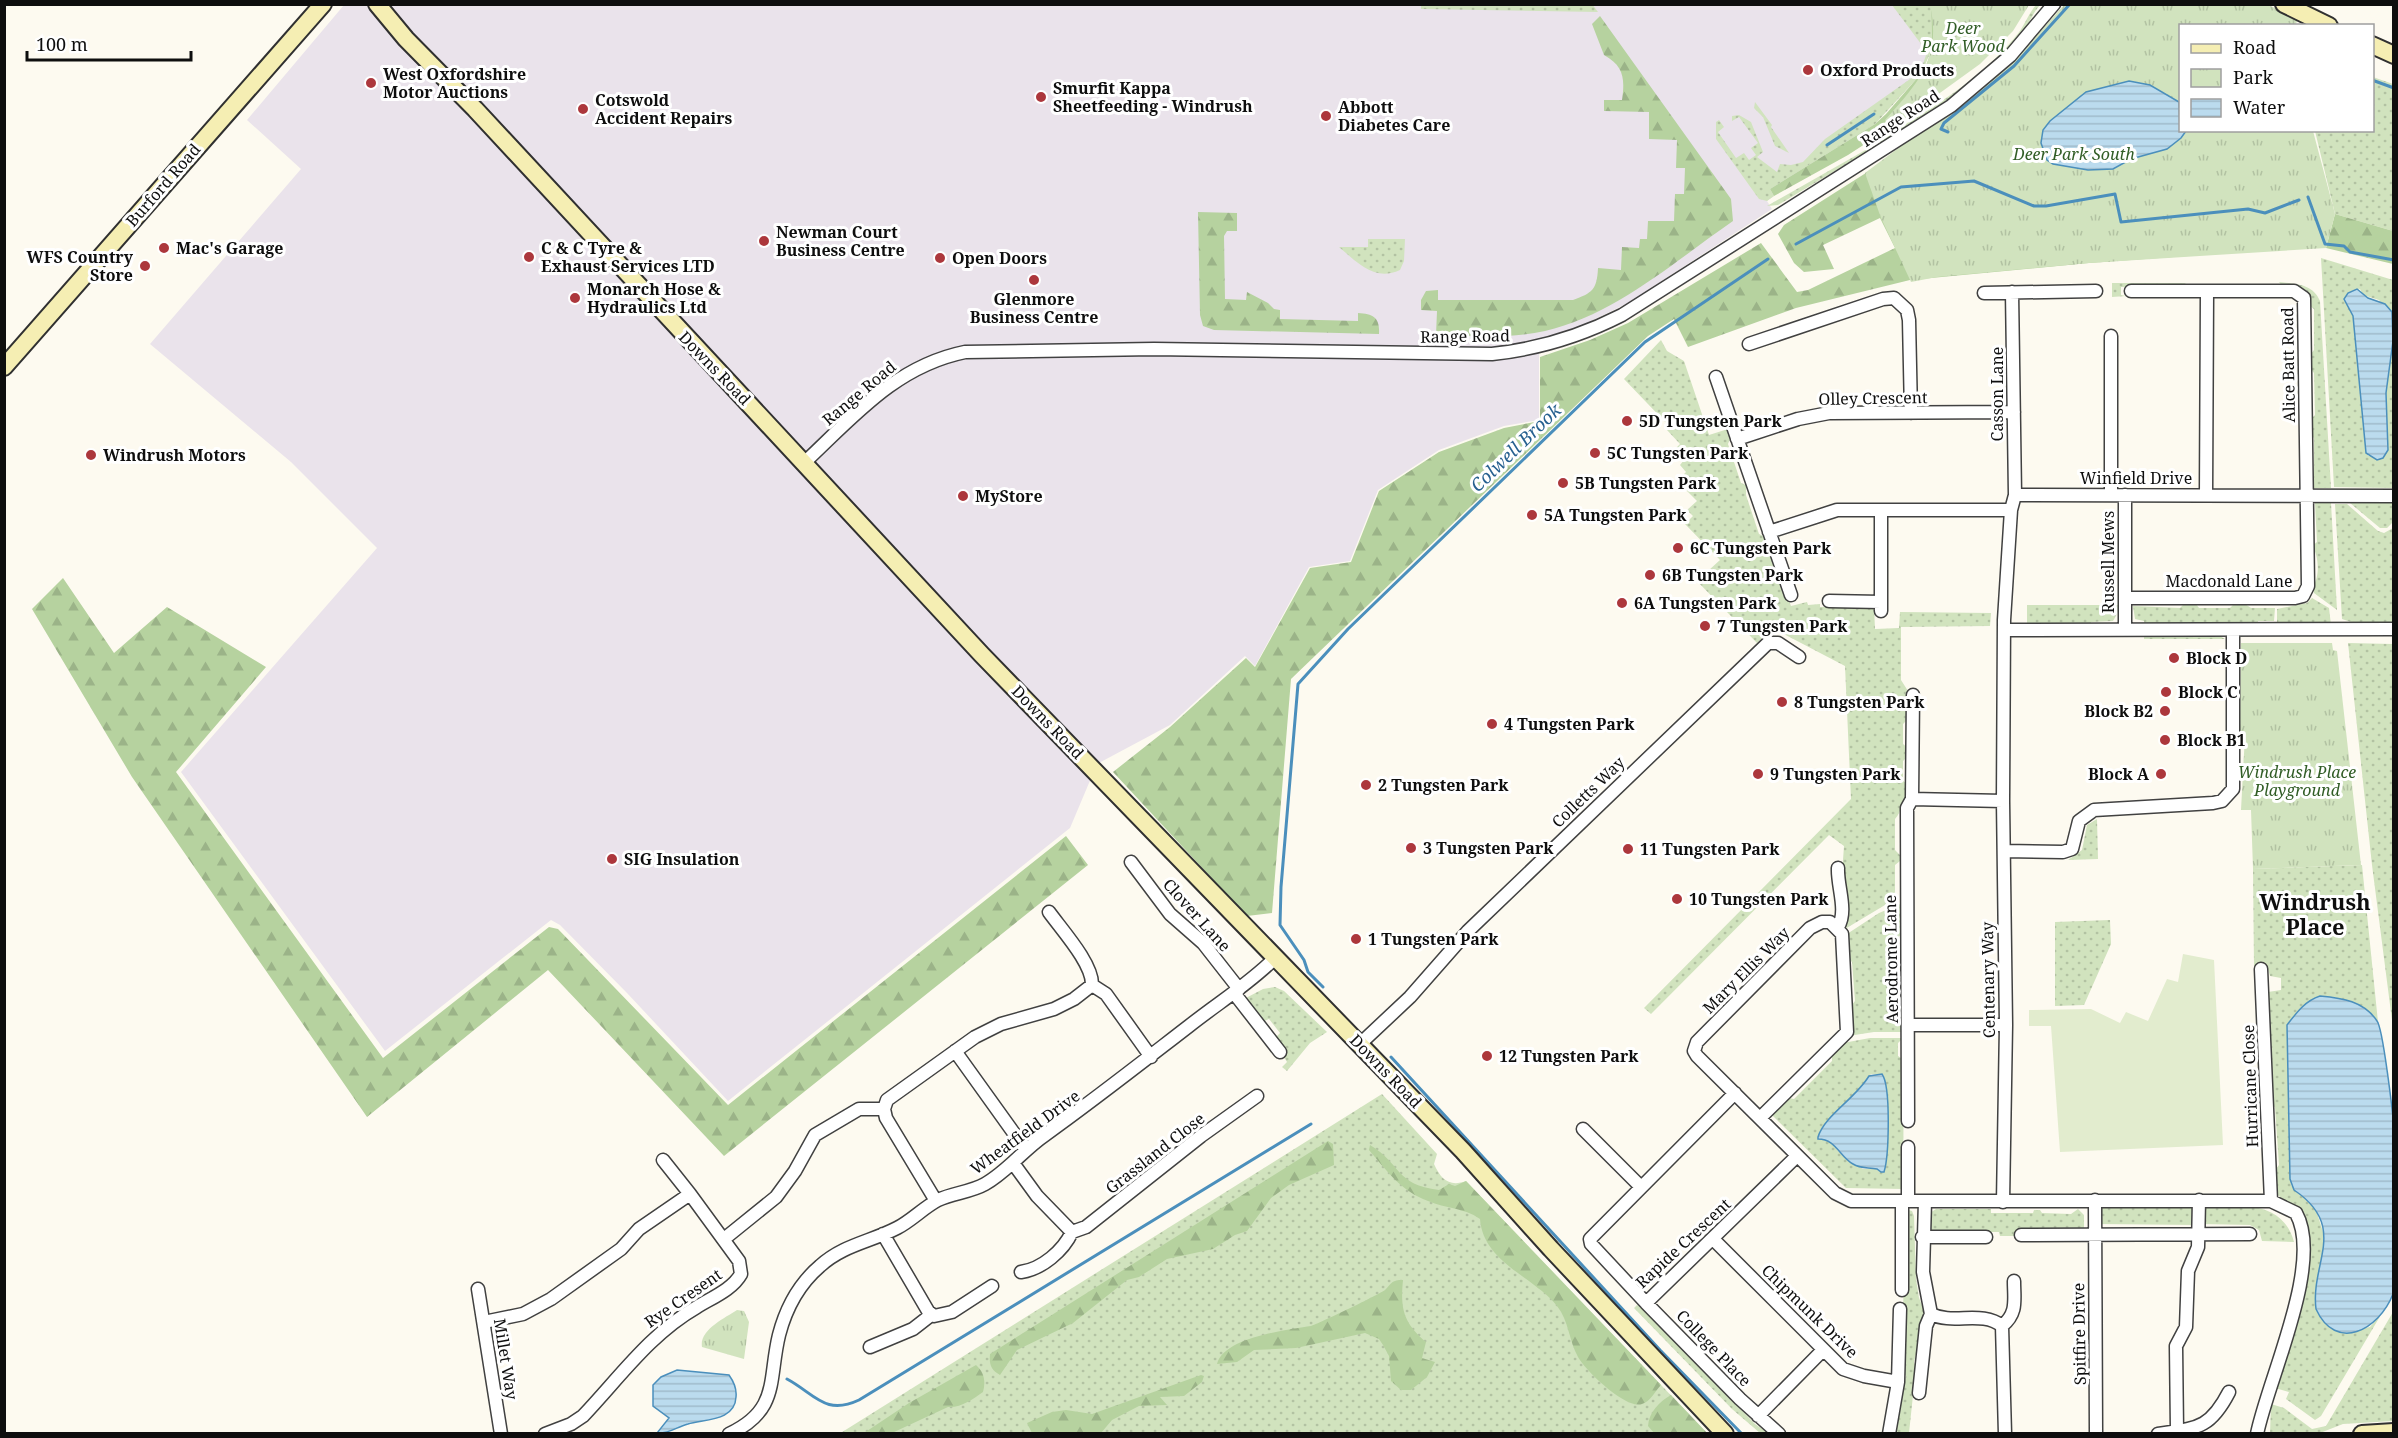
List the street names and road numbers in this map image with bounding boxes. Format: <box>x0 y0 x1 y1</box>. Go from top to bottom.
street label: Range Road <box>1856 84 1944 152</box>
street label: Burford Road <box>121 139 205 231</box>
street label: Alice Batt Road <box>2276 307 2300 423</box>
street label: Range Road <box>1420 324 1510 348</box>
street label: Downs Road <box>674 326 756 410</box>
street label: Casson Lane <box>1986 347 2008 441</box>
street label: Range Road <box>818 356 901 430</box>
street label: Olley Crescent <box>1818 386 1928 410</box>
street label: Winfield Drive <box>2080 467 2192 489</box>
street label: Russell Mews <box>2097 511 2119 613</box>
street label: Macdonald Lane <box>2165 570 2293 592</box>
street label: Downs Road <box>1007 680 1089 764</box>
street label: Colletts Way <box>1547 751 1630 832</box>
street label: Clover Lane <box>1158 874 1236 956</box>
street label: Aerodrome Lane <box>1879 895 1903 1023</box>
street label: Mary Ellis Way <box>1698 921 1795 1018</box>
street label: Centenary Way <box>1976 921 2000 1038</box>
street label: Hurricane Close <box>2237 1024 2263 1148</box>
street label: Downs Road <box>1345 1029 1427 1113</box>
street label: Wheatfield Drive <box>966 1085 1084 1179</box>
street label: Grassland Close <box>1101 1107 1209 1199</box>
street label: Rapide Crescent <box>1631 1193 1736 1293</box>
street label: Chipmunk Drive <box>1757 1259 1863 1363</box>
street label: Rye Cresent <box>640 1263 726 1333</box>
street label: Spitfire Drive <box>2067 1283 2091 1385</box>
street label: College Place <box>1672 1305 1756 1391</box>
street label: Millet Way <box>489 1317 523 1402</box>

